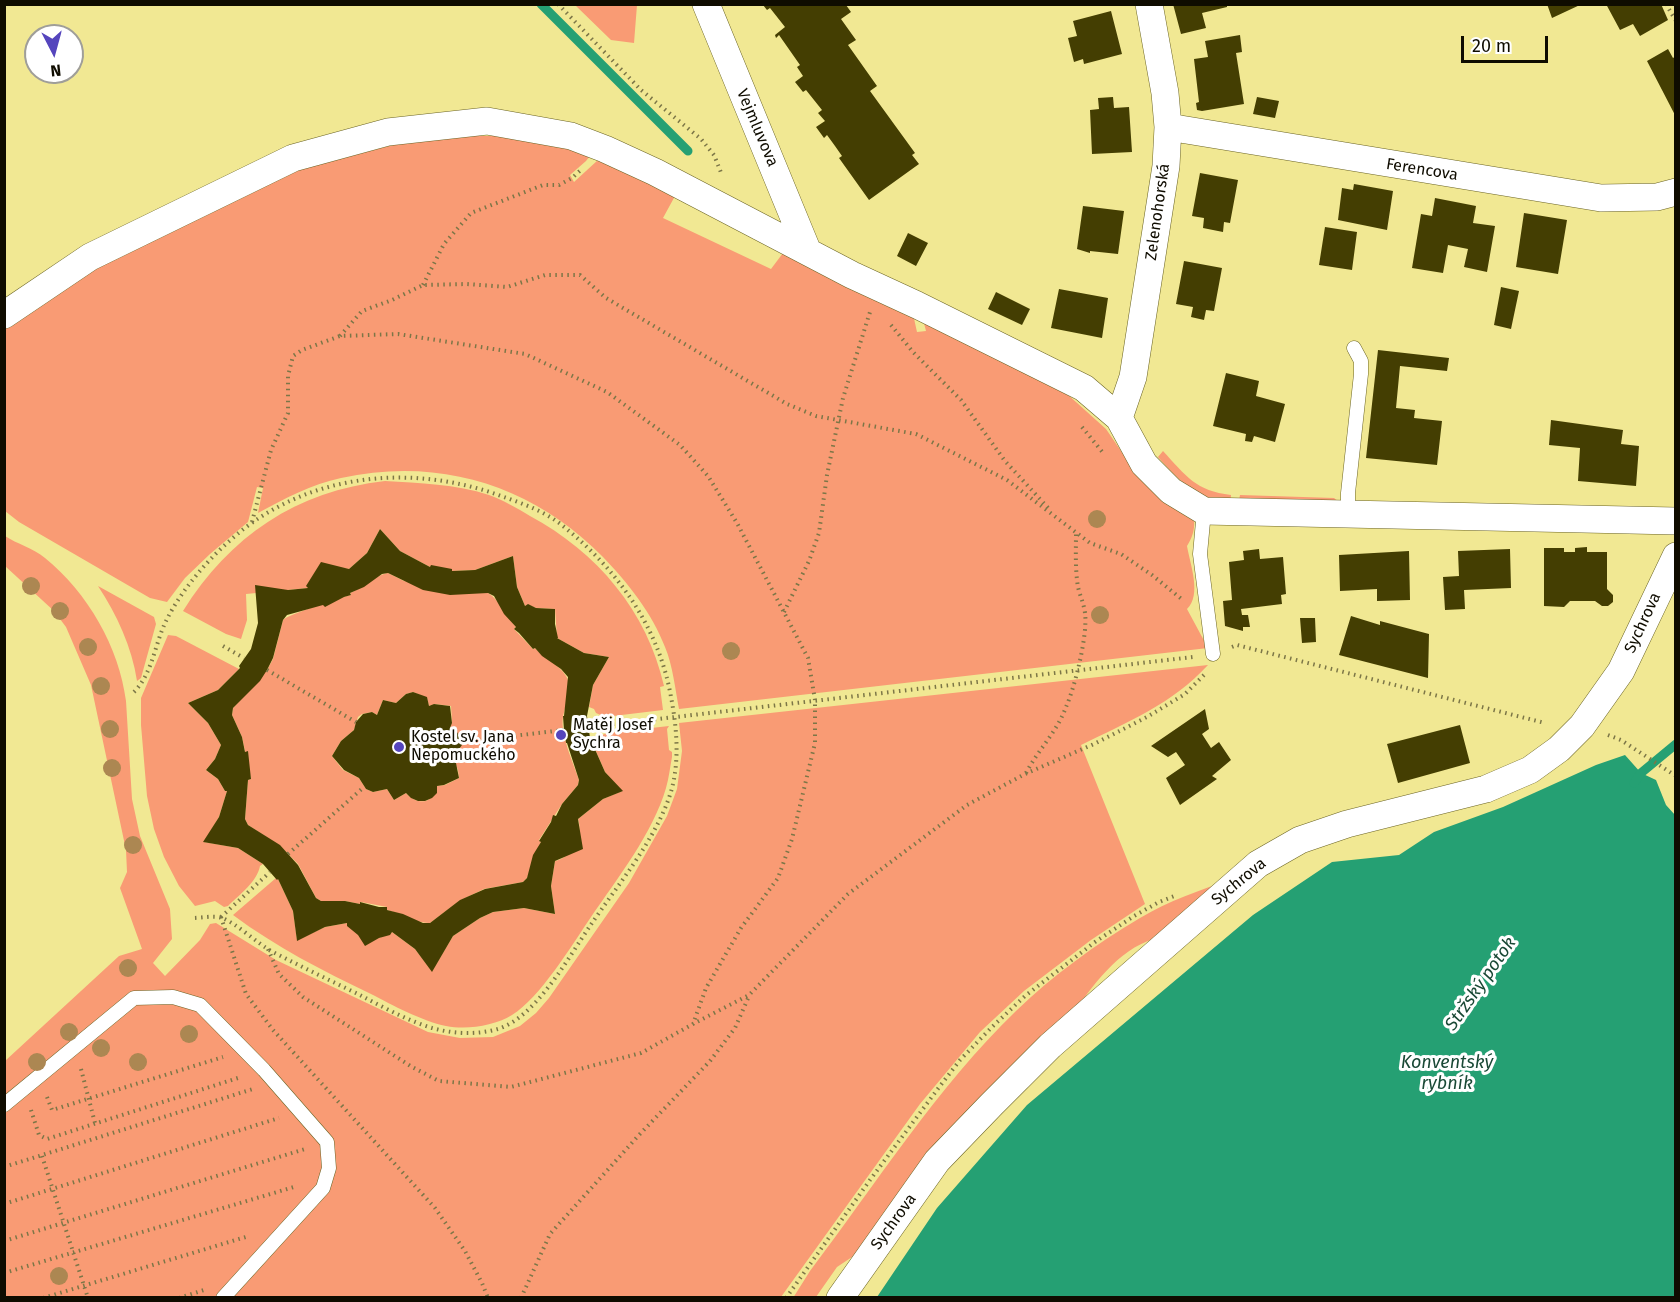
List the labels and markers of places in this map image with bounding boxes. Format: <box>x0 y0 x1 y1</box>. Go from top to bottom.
place label: Matěj Josef Sychra <box>573 716 653 754</box>
place label: Kostel sv. Jana Nepomuckého <box>411 728 516 766</box>
marker: Matěj Josef Sychra <box>554 728 568 742</box>
marker: Kostel sv. Jana Nepomuckého <box>392 740 406 754</box>

